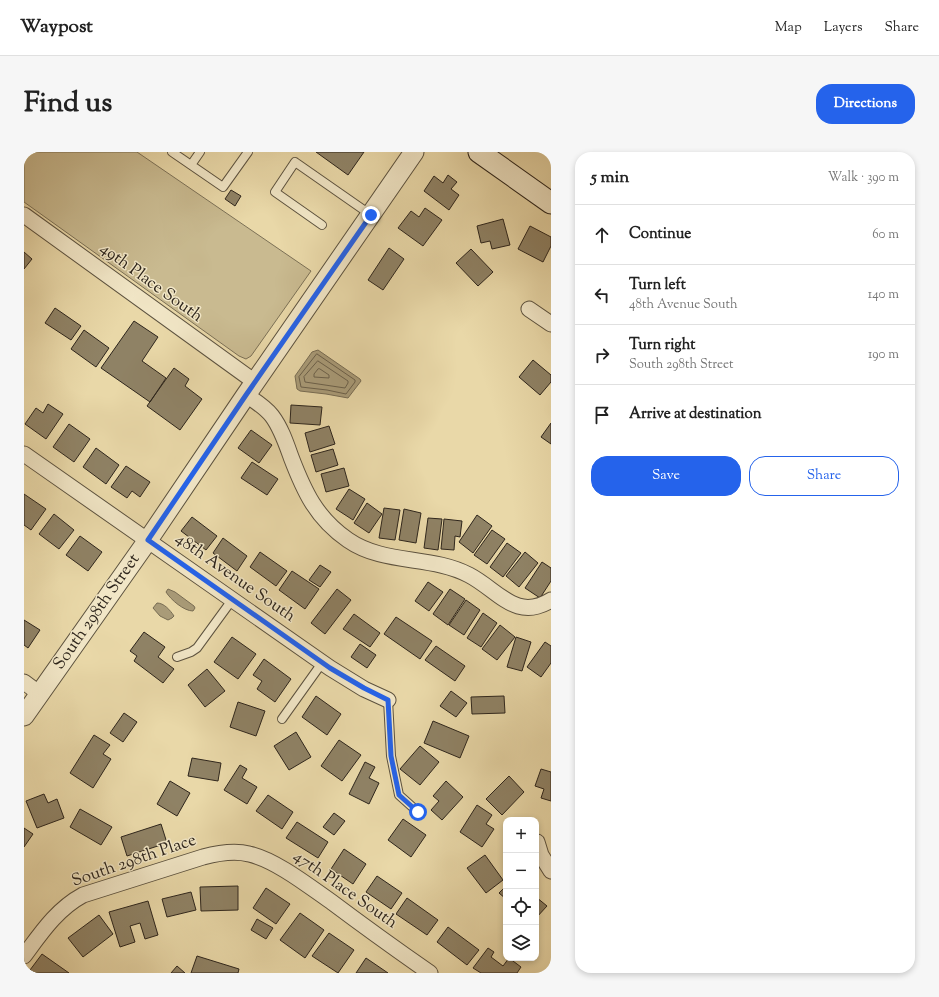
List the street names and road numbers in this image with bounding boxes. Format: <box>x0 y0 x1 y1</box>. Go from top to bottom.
street label: 49th Place South <box>95 237 207 329</box>
street label: 48th Avenue South <box>170 527 300 629</box>
street label: South 298th Street <box>48 549 146 675</box>
street label: South 298th Place <box>68 828 200 894</box>
street label: 47th Place South <box>288 845 402 935</box>

